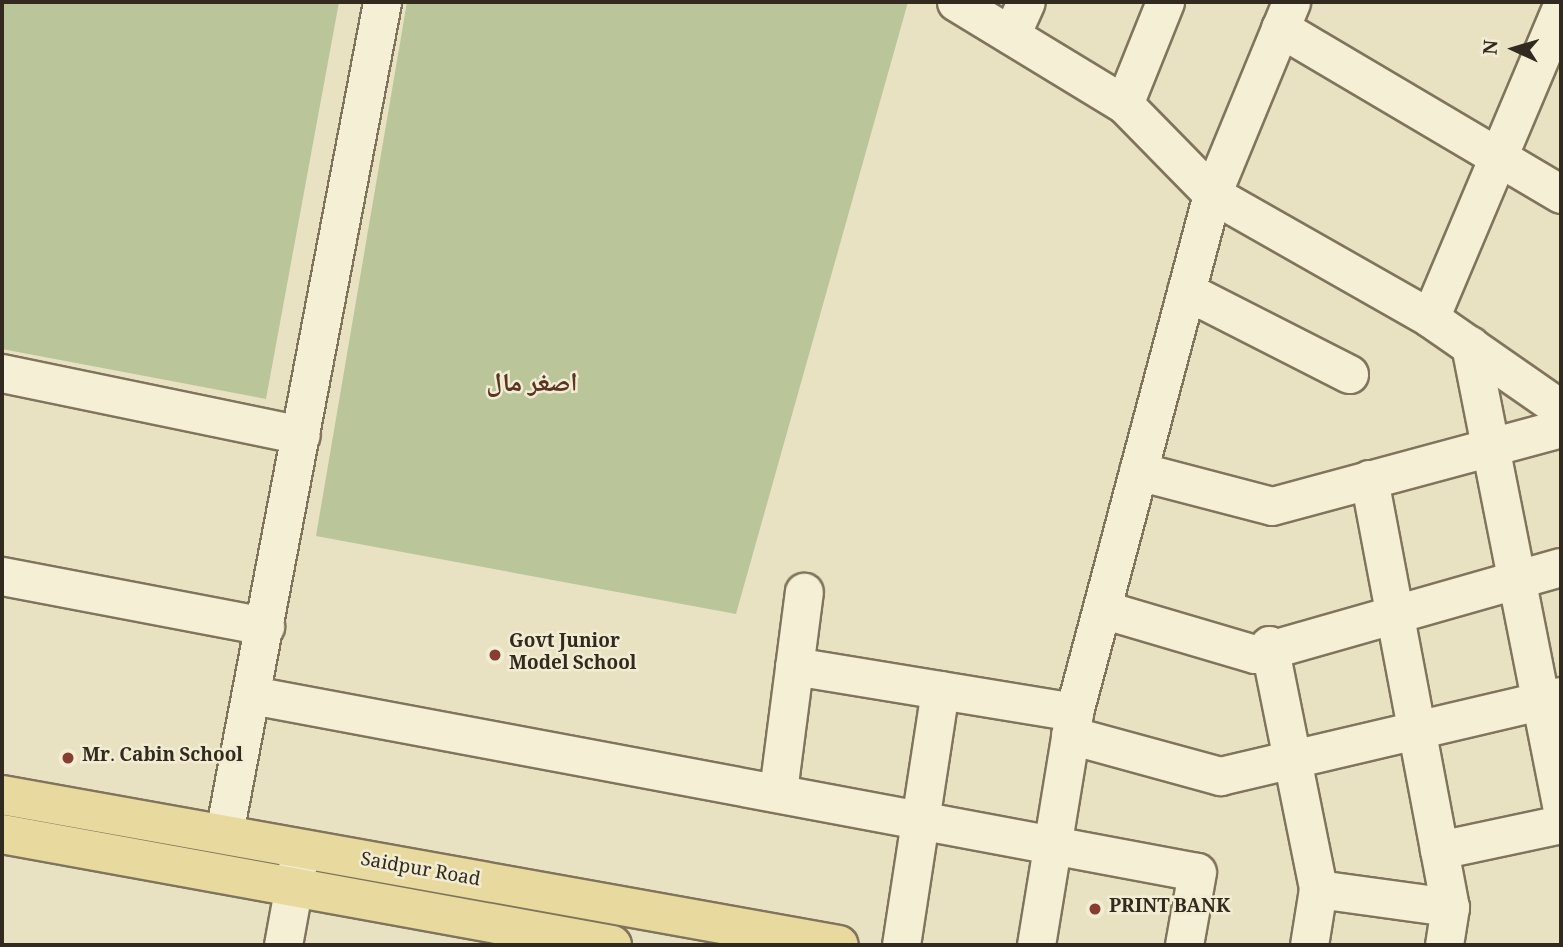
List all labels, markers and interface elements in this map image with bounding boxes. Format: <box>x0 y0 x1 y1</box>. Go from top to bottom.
north arrow <box>1479 14 1549 84</box>
text: N <box>1477 39 1510 56</box>
district label: اصغر مال <box>486 370 578 402</box>
place label: Govt Junior Model School <box>509 633 637 677</box>
marker: Govt Junior Model School <box>487 647 503 663</box>
place label: Mr. Cabin School <box>82 747 243 769</box>
marker: Mr. Cabin School <box>60 750 76 766</box>
street label: Saidpur Road <box>358 850 482 894</box>
place label: PRINT BANK <box>1109 898 1230 920</box>
marker: PRINT BANK <box>1087 901 1103 917</box>

